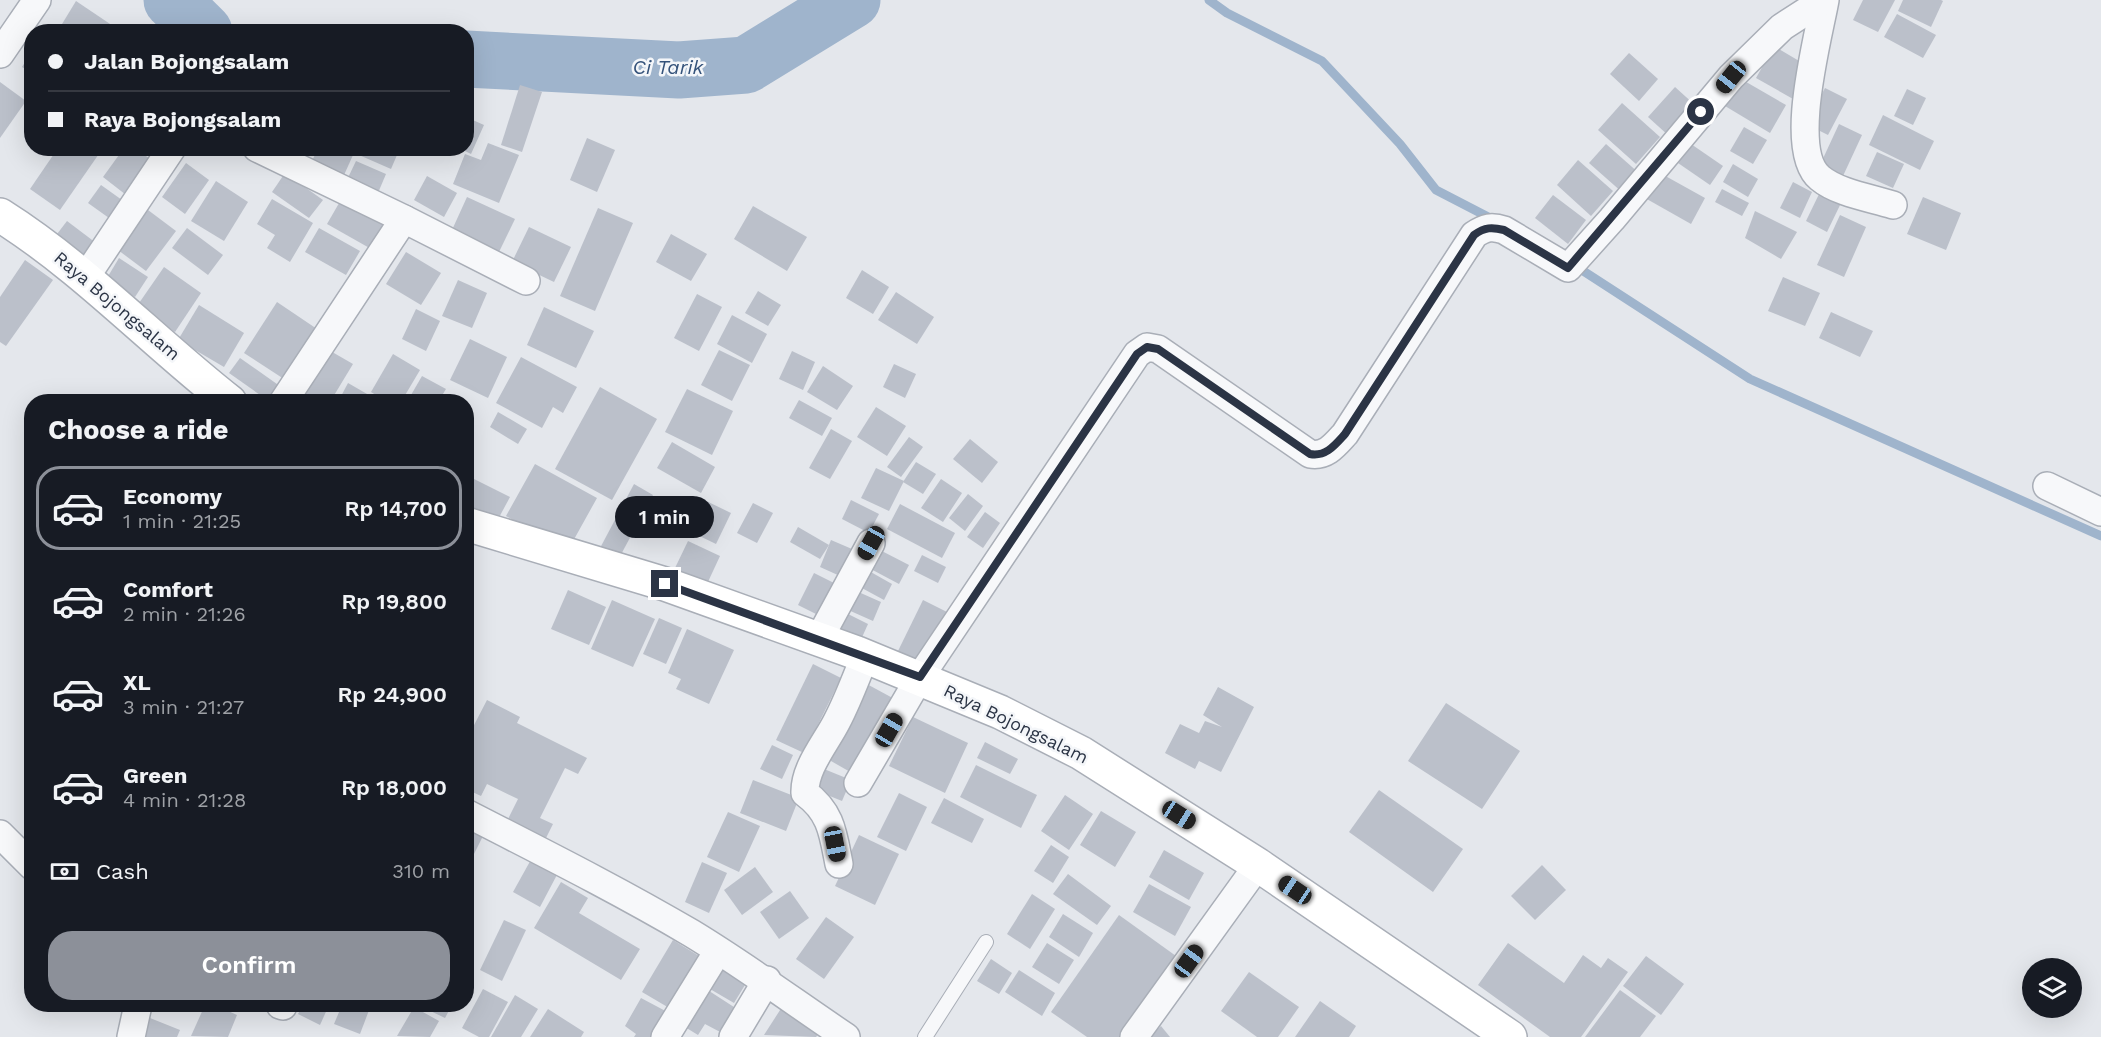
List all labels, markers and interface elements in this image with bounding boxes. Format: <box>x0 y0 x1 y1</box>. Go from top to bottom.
text: Jalan Bojongsalam <box>84 49 289 74</box>
water label: Ci Tarik <box>633 55 705 79</box>
car <box>1713 57 1749 97</box>
route start <box>1687 98 1714 125</box>
text: Raya Bojongsalam <box>84 107 281 132</box>
street label: Raya Bojongsalam <box>50 247 185 364</box>
text: Choose a ride <box>48 414 228 446</box>
icon: car <box>51 481 105 535</box>
text: Economy <box>123 484 222 509</box>
text: Rp 14,700 <box>345 496 447 521</box>
callout: 1 min <box>616 497 714 539</box>
text: 1 min <box>639 505 690 529</box>
text: 1 min · 21:25 <box>123 509 241 533</box>
car <box>854 523 888 563</box>
route end <box>651 570 678 597</box>
icon: car <box>51 574 105 628</box>
text: Comfort <box>123 577 213 602</box>
text: Rp 19,800 <box>341 589 447 614</box>
text: 2 min · 21:26 <box>123 602 246 626</box>
icon: car <box>51 667 105 721</box>
text: XL <box>123 670 151 695</box>
street label: Raya Bojongsalam <box>941 679 1092 768</box>
text: Rp 24,900 <box>337 682 447 707</box>
text: 3 min · 21:27 <box>123 695 244 719</box>
car <box>872 710 906 750</box>
icon: car <box>51 760 105 814</box>
text: Green <box>123 763 187 788</box>
text: Rp 18,000 <box>341 775 447 800</box>
text: 4 min · 21:28 <box>123 788 246 812</box>
car <box>1159 798 1199 832</box>
car <box>823 825 847 863</box>
icon: cash <box>48 855 81 888</box>
text: Cash <box>96 859 149 884</box>
text: 310 m <box>392 859 450 883</box>
car <box>1275 872 1315 908</box>
button: Confirm <box>48 931 450 1000</box>
car <box>1171 941 1207 981</box>
map controls <box>2022 958 2082 1018</box>
button: layers <box>2022 958 2082 1018</box>

